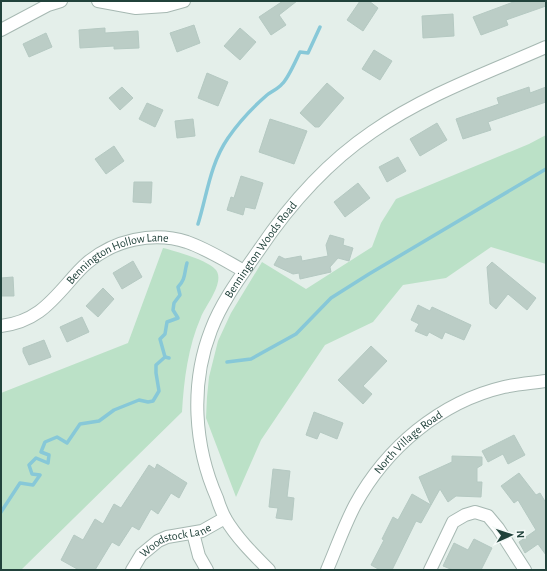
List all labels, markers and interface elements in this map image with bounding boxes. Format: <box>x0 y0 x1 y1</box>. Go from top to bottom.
street label: Bennington Woods Road <box>222 199 299 300</box>
street label: Bennington Hollow Lane <box>64 231 169 286</box>
street label: North Village Road <box>372 408 444 476</box>
north arrow <box>491 515 531 555</box>
street label: Woodstock Lane <box>137 521 213 559</box>
text: N <box>515 530 526 539</box>

